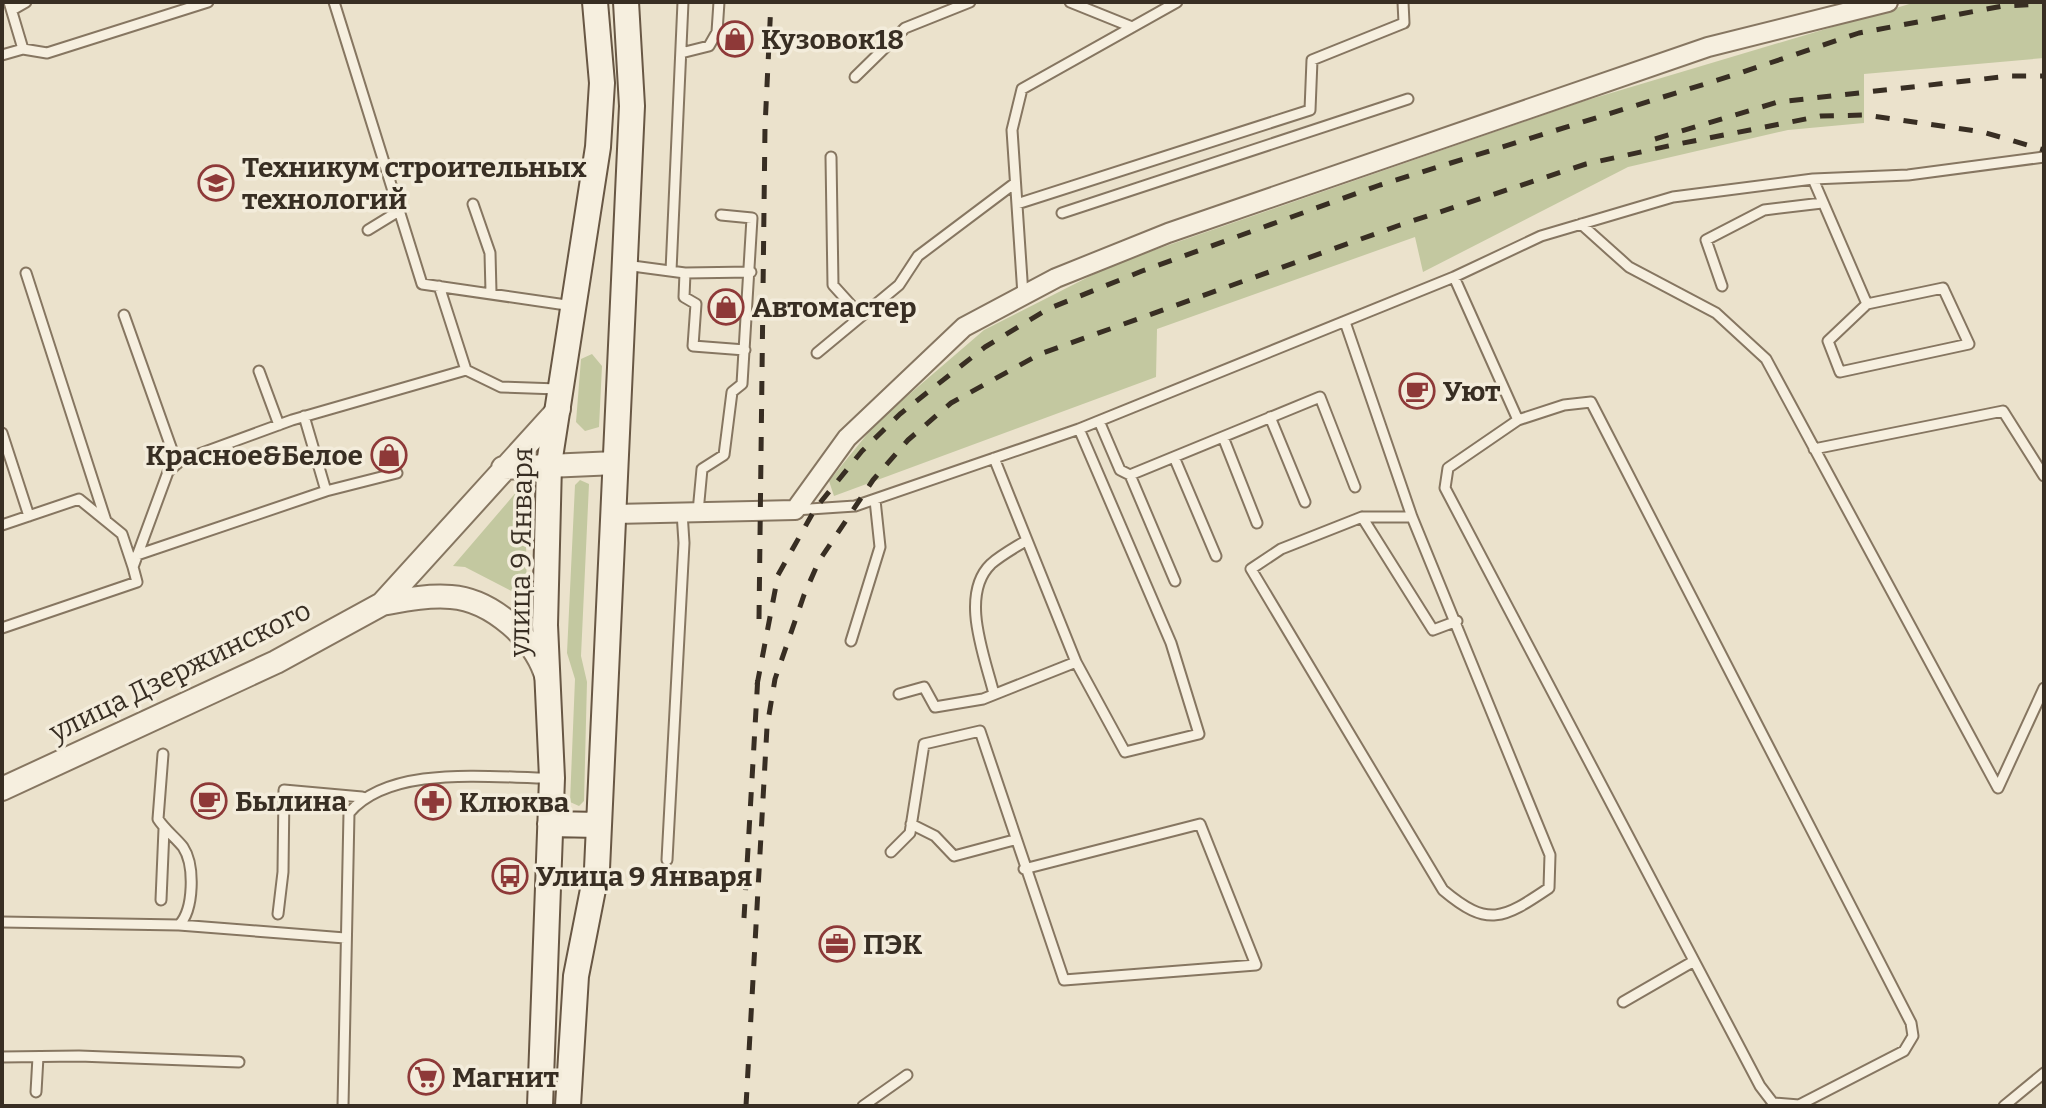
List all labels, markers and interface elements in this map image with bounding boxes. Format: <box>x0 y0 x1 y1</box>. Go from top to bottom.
shop icon: Кузовок18 <box>716 20 754 58</box>
place label: Кузовок18 <box>761 23 904 56</box>
place label: Техникум строительных технологий <box>242 151 587 216</box>
school or university icon: Техникум строительных технологий <box>197 164 235 202</box>
shop icon: Автомастер <box>707 288 745 326</box>
place label: Автомастер <box>752 291 917 324</box>
cafe icon: Уют <box>1398 372 1436 410</box>
place label: Уют <box>1443 375 1501 408</box>
shop icon: Красное&Белое <box>370 436 408 474</box>
place label: Красное&Белое <box>145 439 363 472</box>
street label: улица 9 Января <box>503 447 539 658</box>
street label: улица Дзержинского <box>43 593 316 749</box>
cafe icon: Былина <box>190 782 228 820</box>
pharmacy icon: Клюква <box>414 783 452 821</box>
place label: Былина <box>235 785 347 818</box>
place label: Клюква <box>459 786 570 819</box>
bus stop icon: Улица 9 Января <box>491 857 529 895</box>
place label: Улица 9 Января <box>536 860 752 893</box>
office icon: ПЭК <box>818 925 856 963</box>
place label: ПЭК <box>863 928 922 961</box>
supermarket icon: Магнит <box>407 1058 445 1096</box>
place label: Магнит <box>452 1061 559 1094</box>

